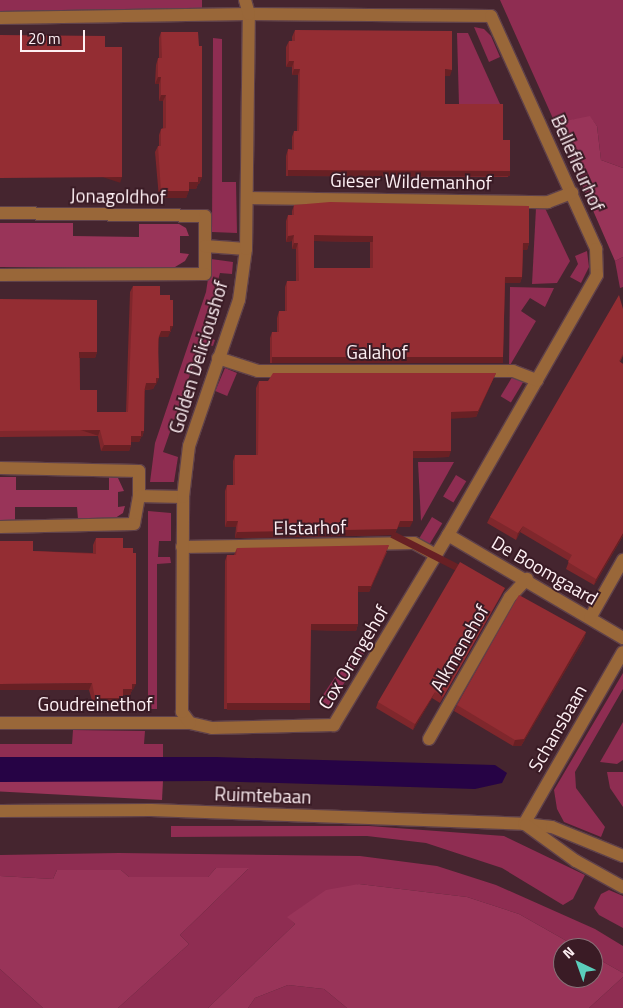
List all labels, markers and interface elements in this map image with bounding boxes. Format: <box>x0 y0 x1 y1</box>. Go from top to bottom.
scale bar <box>22 20 88 52</box>
text: 20 m <box>28 27 61 50</box>
street label: Bellefleurhof <box>547 111 609 215</box>
street label: Gieser Wildemanhof <box>330 168 492 194</box>
street label: Jonagoldhof <box>70 184 166 208</box>
street label: Golden Delicioushof <box>164 278 232 436</box>
street label: Galahof <box>346 341 408 363</box>
street label: Elstarhof <box>273 515 347 539</box>
street label: De Boomgaard <box>488 530 602 610</box>
street label: Alkmenehof <box>425 600 493 696</box>
street label: Cox Orangehof <box>313 601 393 713</box>
street label: Schansbaan <box>523 680 591 776</box>
street label: Goudreinethof <box>38 693 152 715</box>
street label: Ruimtebaan <box>214 782 312 808</box>
north arrow <box>553 938 603 988</box>
text: N <box>558 941 579 963</box>

